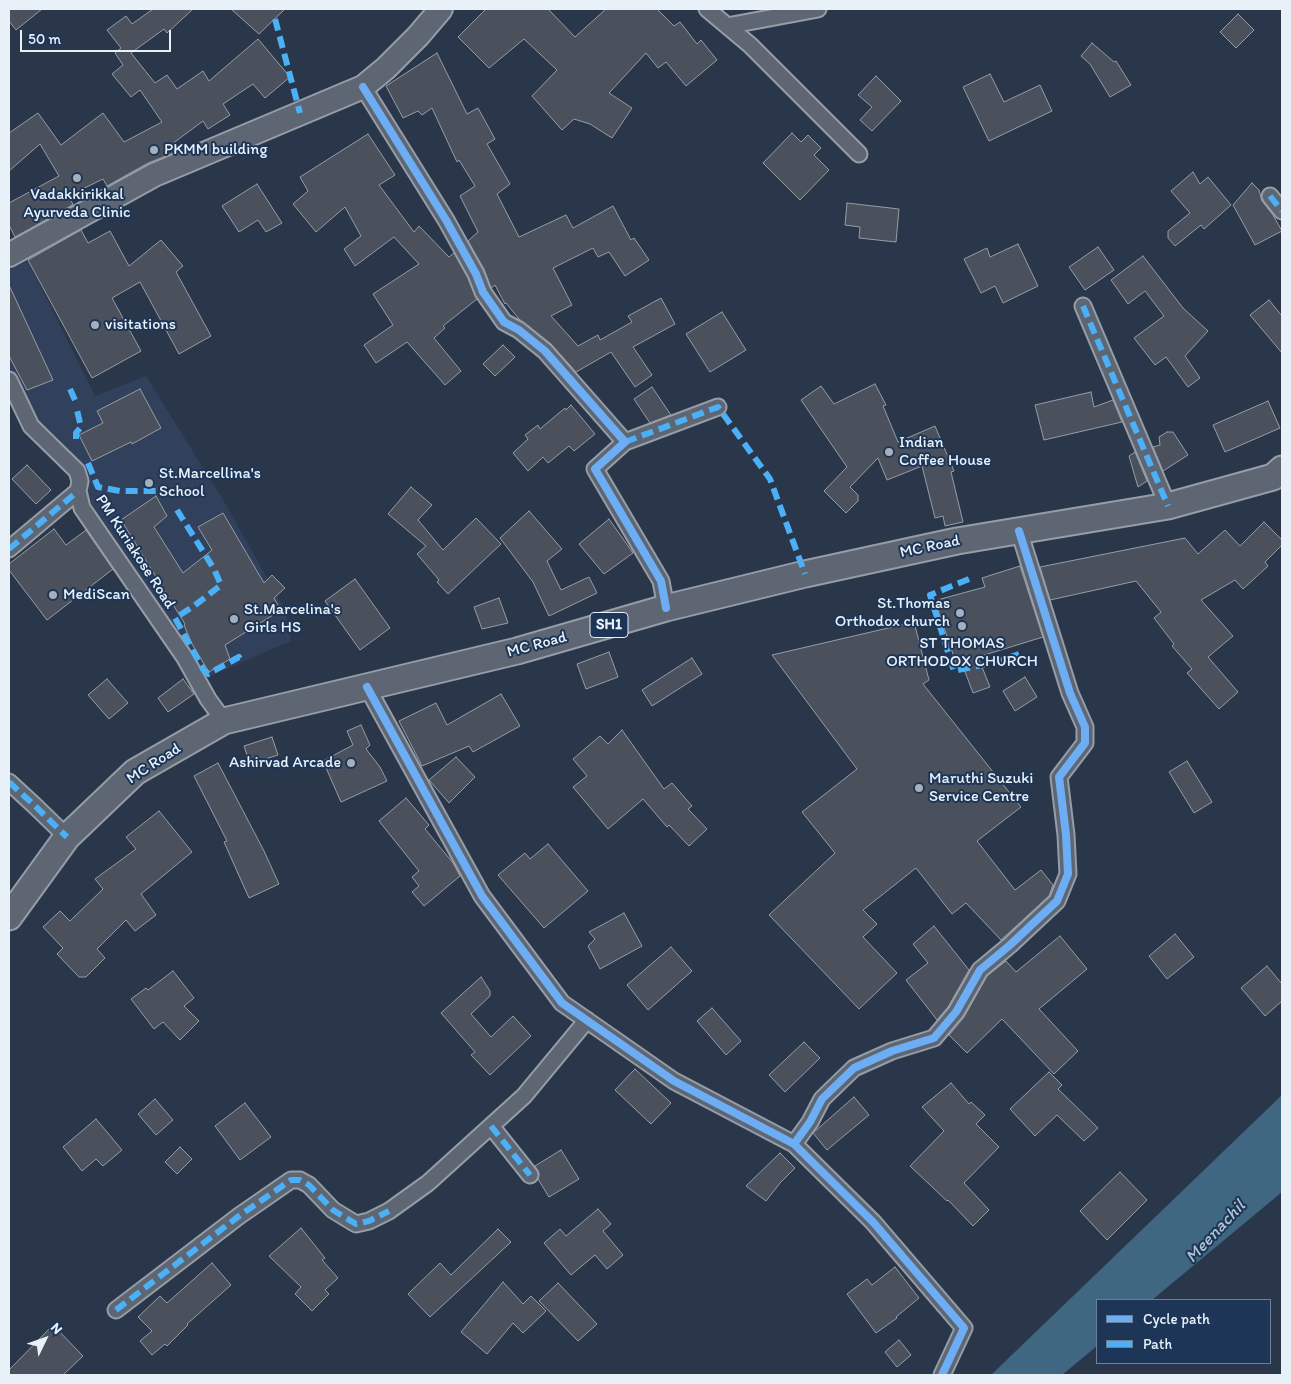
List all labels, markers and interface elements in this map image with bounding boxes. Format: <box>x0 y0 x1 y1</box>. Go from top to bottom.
scale bar <box>22 20 174 52</box>
text: 50 m <box>28 30 61 48</box>
place label: PKMM building <box>164 140 268 160</box>
marker: PKMM building <box>148 144 160 156</box>
marker: Vadakkirikkal Ayurveda Clinic <box>71 172 83 184</box>
place label: Vadakkirikkal Ayurveda Clinic <box>23 185 131 223</box>
place label: visitations <box>105 315 176 335</box>
marker: visitations <box>89 319 101 331</box>
place label: Indian Coffee House <box>899 433 991 471</box>
marker: Indian Coffee House <box>883 446 895 458</box>
place label: St.Marcellina's School <box>159 464 261 502</box>
marker: St.Marcellina's School <box>143 477 155 489</box>
street label: PM Kuriakose Road <box>91 491 179 613</box>
street label: MC Road <box>898 531 962 563</box>
place label: MediScan <box>63 585 130 605</box>
marker: MediScan <box>47 589 59 601</box>
place label: St.Thomas Orthodox church <box>835 594 950 632</box>
place label: St.Marcelina's Girls HS <box>244 600 341 638</box>
marker: St.Thomas Orthodox church <box>954 607 966 619</box>
road number: SH1 <box>590 612 628 638</box>
marker: St.Marcelina's Girls HS <box>228 613 240 625</box>
marker: ST THOMAS ORTHODOX CHURCH <box>956 620 968 632</box>
street label: MC Road <box>505 628 569 662</box>
place label: ST THOMAS ORTHODOX CHURCH <box>886 634 1038 672</box>
street label: MC Road <box>123 739 185 789</box>
place label: Ashirvad Arcade <box>229 753 341 773</box>
marker: Ashirvad Arcade <box>345 757 357 769</box>
place label: Maruthi Suzuki Service Centre <box>929 769 1033 807</box>
marker: Maruthi Suzuki Service Centre <box>913 782 925 794</box>
water label: Meenachil <box>1181 1196 1251 1268</box>
legend <box>1096 1299 1271 1364</box>
text: Cycle path <box>1143 1310 1210 1328</box>
north arrow <box>20 1314 70 1364</box>
text: N <box>47 1319 66 1338</box>
text: Path <box>1143 1335 1172 1353</box>

